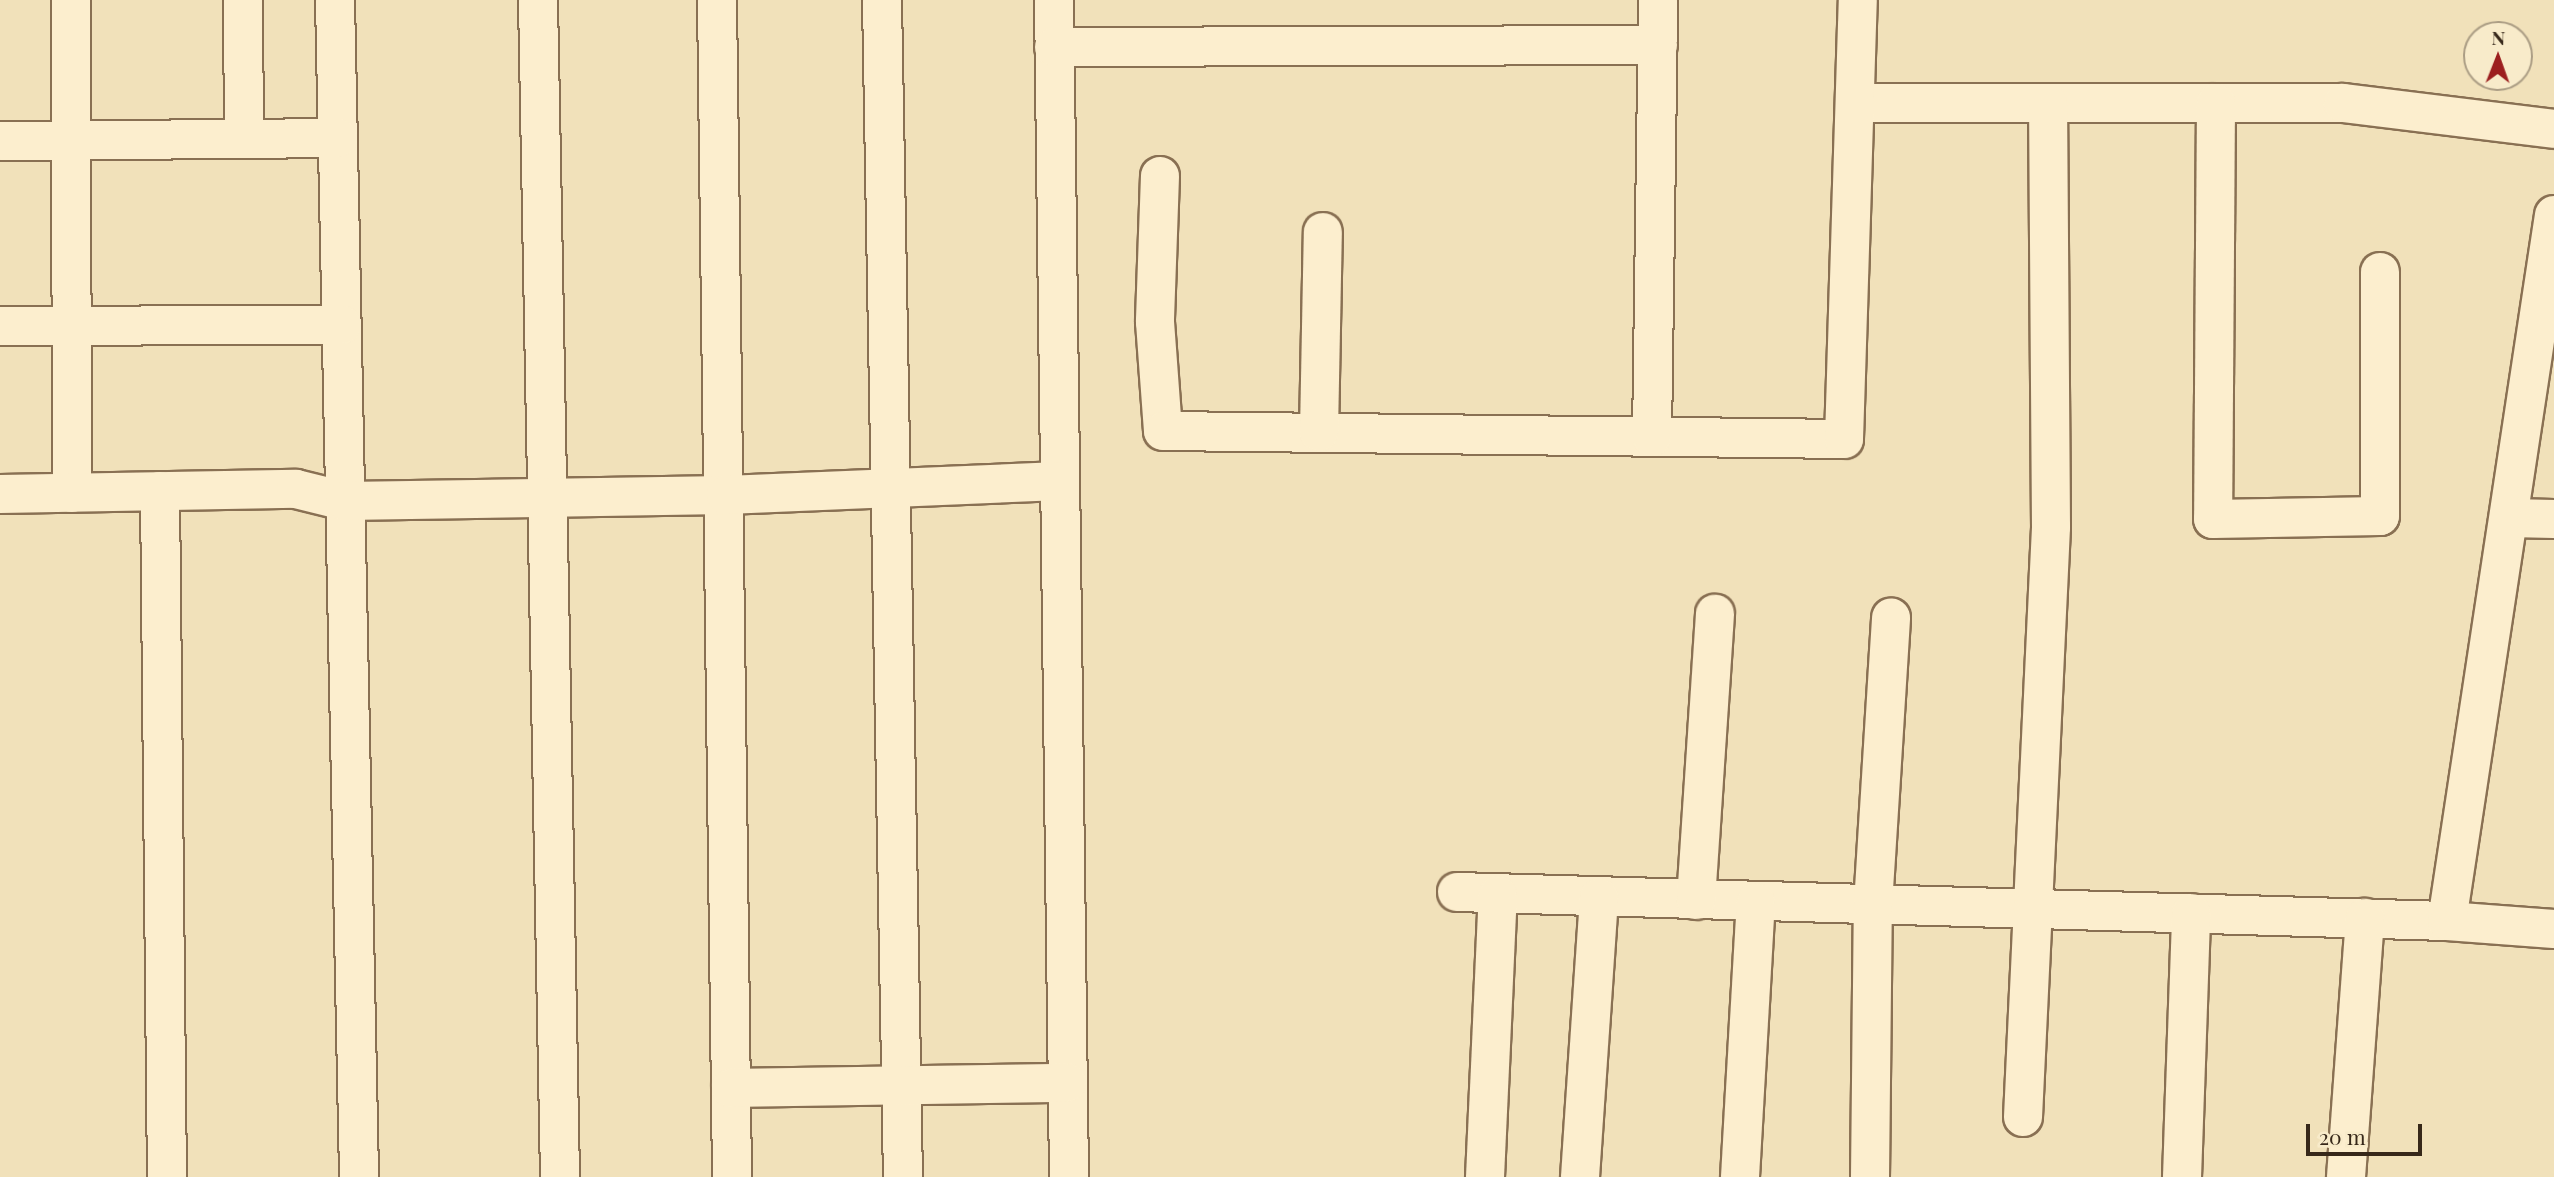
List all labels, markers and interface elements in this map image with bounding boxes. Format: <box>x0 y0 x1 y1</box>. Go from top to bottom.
north arrow <box>2463 21 2533 91</box>
text: N <box>2491 24 2505 50</box>
scale bar <box>2309 1110 2424 1154</box>
text: 20 m <box>2319 1122 2366 1150</box>

